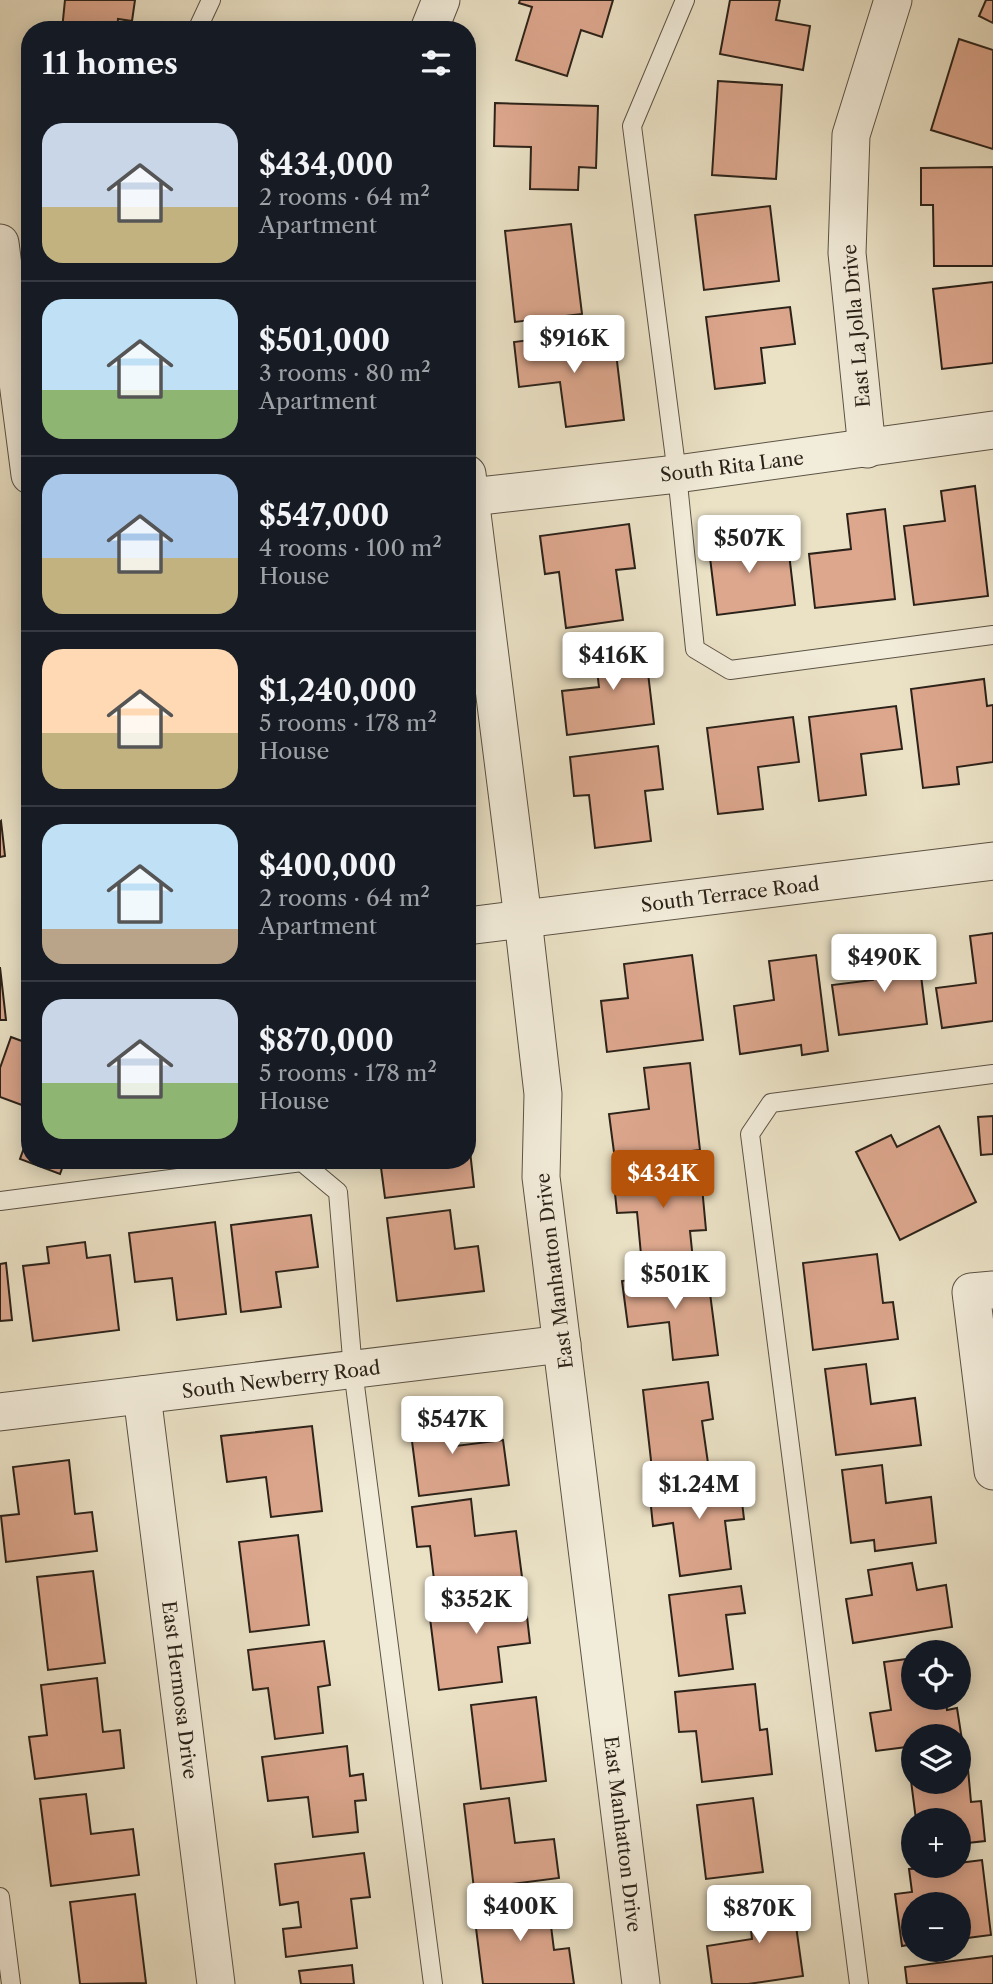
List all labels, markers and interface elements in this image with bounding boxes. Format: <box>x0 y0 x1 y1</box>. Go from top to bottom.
icon: filters <box>417 44 455 82</box>
text: 11 homes <box>42 45 178 82</box>
text: $434,000 <box>259 146 393 183</box>
icon: home <box>98 151 182 235</box>
text: 2 rooms · 64 m² <box>259 183 430 211</box>
text: Apartment <box>259 211 377 239</box>
street label: East La Jolla Drive <box>838 243 875 409</box>
pin: $916K <box>525 316 623 375</box>
text: $501,000 <box>259 322 390 359</box>
text: $916K <box>539 324 609 352</box>
icon: home <box>98 327 182 411</box>
text: 3 rooms · 80 m² <box>259 359 431 387</box>
text: Apartment <box>259 387 377 415</box>
street label: South Rita Lane <box>659 446 805 487</box>
text: $547,000 <box>259 497 389 534</box>
icon: home <box>98 502 182 586</box>
pin: $507K <box>700 516 798 575</box>
text: $507K <box>714 524 784 552</box>
text: 4 rooms · 100 m² <box>259 534 442 562</box>
text: House <box>259 562 329 590</box>
pin: $416K <box>564 632 662 692</box>
text: $416K <box>579 641 647 669</box>
text: $1,240,000 <box>259 672 417 709</box>
icon: home <box>98 677 182 761</box>
text: 5 rooms · 178 m² <box>259 709 437 737</box>
text: House <box>259 737 329 765</box>
text: $400,000 <box>259 847 397 884</box>
icon: home <box>98 852 182 936</box>
street label: South Terrace Road <box>640 872 821 917</box>
text: 2 rooms · 64 m² <box>259 884 430 912</box>
text: Apartment <box>259 912 377 940</box>
pin: $490K <box>835 934 933 994</box>
text: $490K <box>847 943 921 971</box>
text: $870,000 <box>259 1022 394 1059</box>
icon: home <box>98 1027 182 1111</box>
text: 5 rooms · 178 m² <box>259 1059 437 1087</box>
text: House <box>259 1087 329 1115</box>
pin: $434K <box>614 1150 712 1210</box>
text: $434K <box>627 1159 699 1187</box>
street label: East Manhatton Drive <box>531 1172 578 1370</box>
pin: $501K <box>626 1252 724 1311</box>
text: $501K <box>641 1260 709 1288</box>
street label: South Newberry Road <box>180 1356 382 1403</box>
pin: $547K <box>403 1396 501 1456</box>
text: $547K <box>417 1405 487 1433</box>
pin: $1.24M <box>642 1462 756 1521</box>
text: $1.24M <box>658 1470 740 1498</box>
pin: $352K <box>427 1576 525 1636</box>
text: $352K <box>441 1585 511 1613</box>
street label: East Hermosa Drive <box>157 1600 202 1780</box>
map controls <box>901 1640 971 1962</box>
button: locate <box>901 1640 971 1710</box>
button: layers <box>901 1724 971 1794</box>
street label: East Manhatton Drive <box>599 1735 646 1933</box>
button: + <box>901 1808 971 1878</box>
pin: $400K <box>471 1884 569 1943</box>
pin: $870K <box>710 1885 808 1945</box>
text: $400K <box>483 1892 557 1920</box>
button: − <box>901 1892 971 1962</box>
text: $870K <box>723 1894 795 1922</box>

